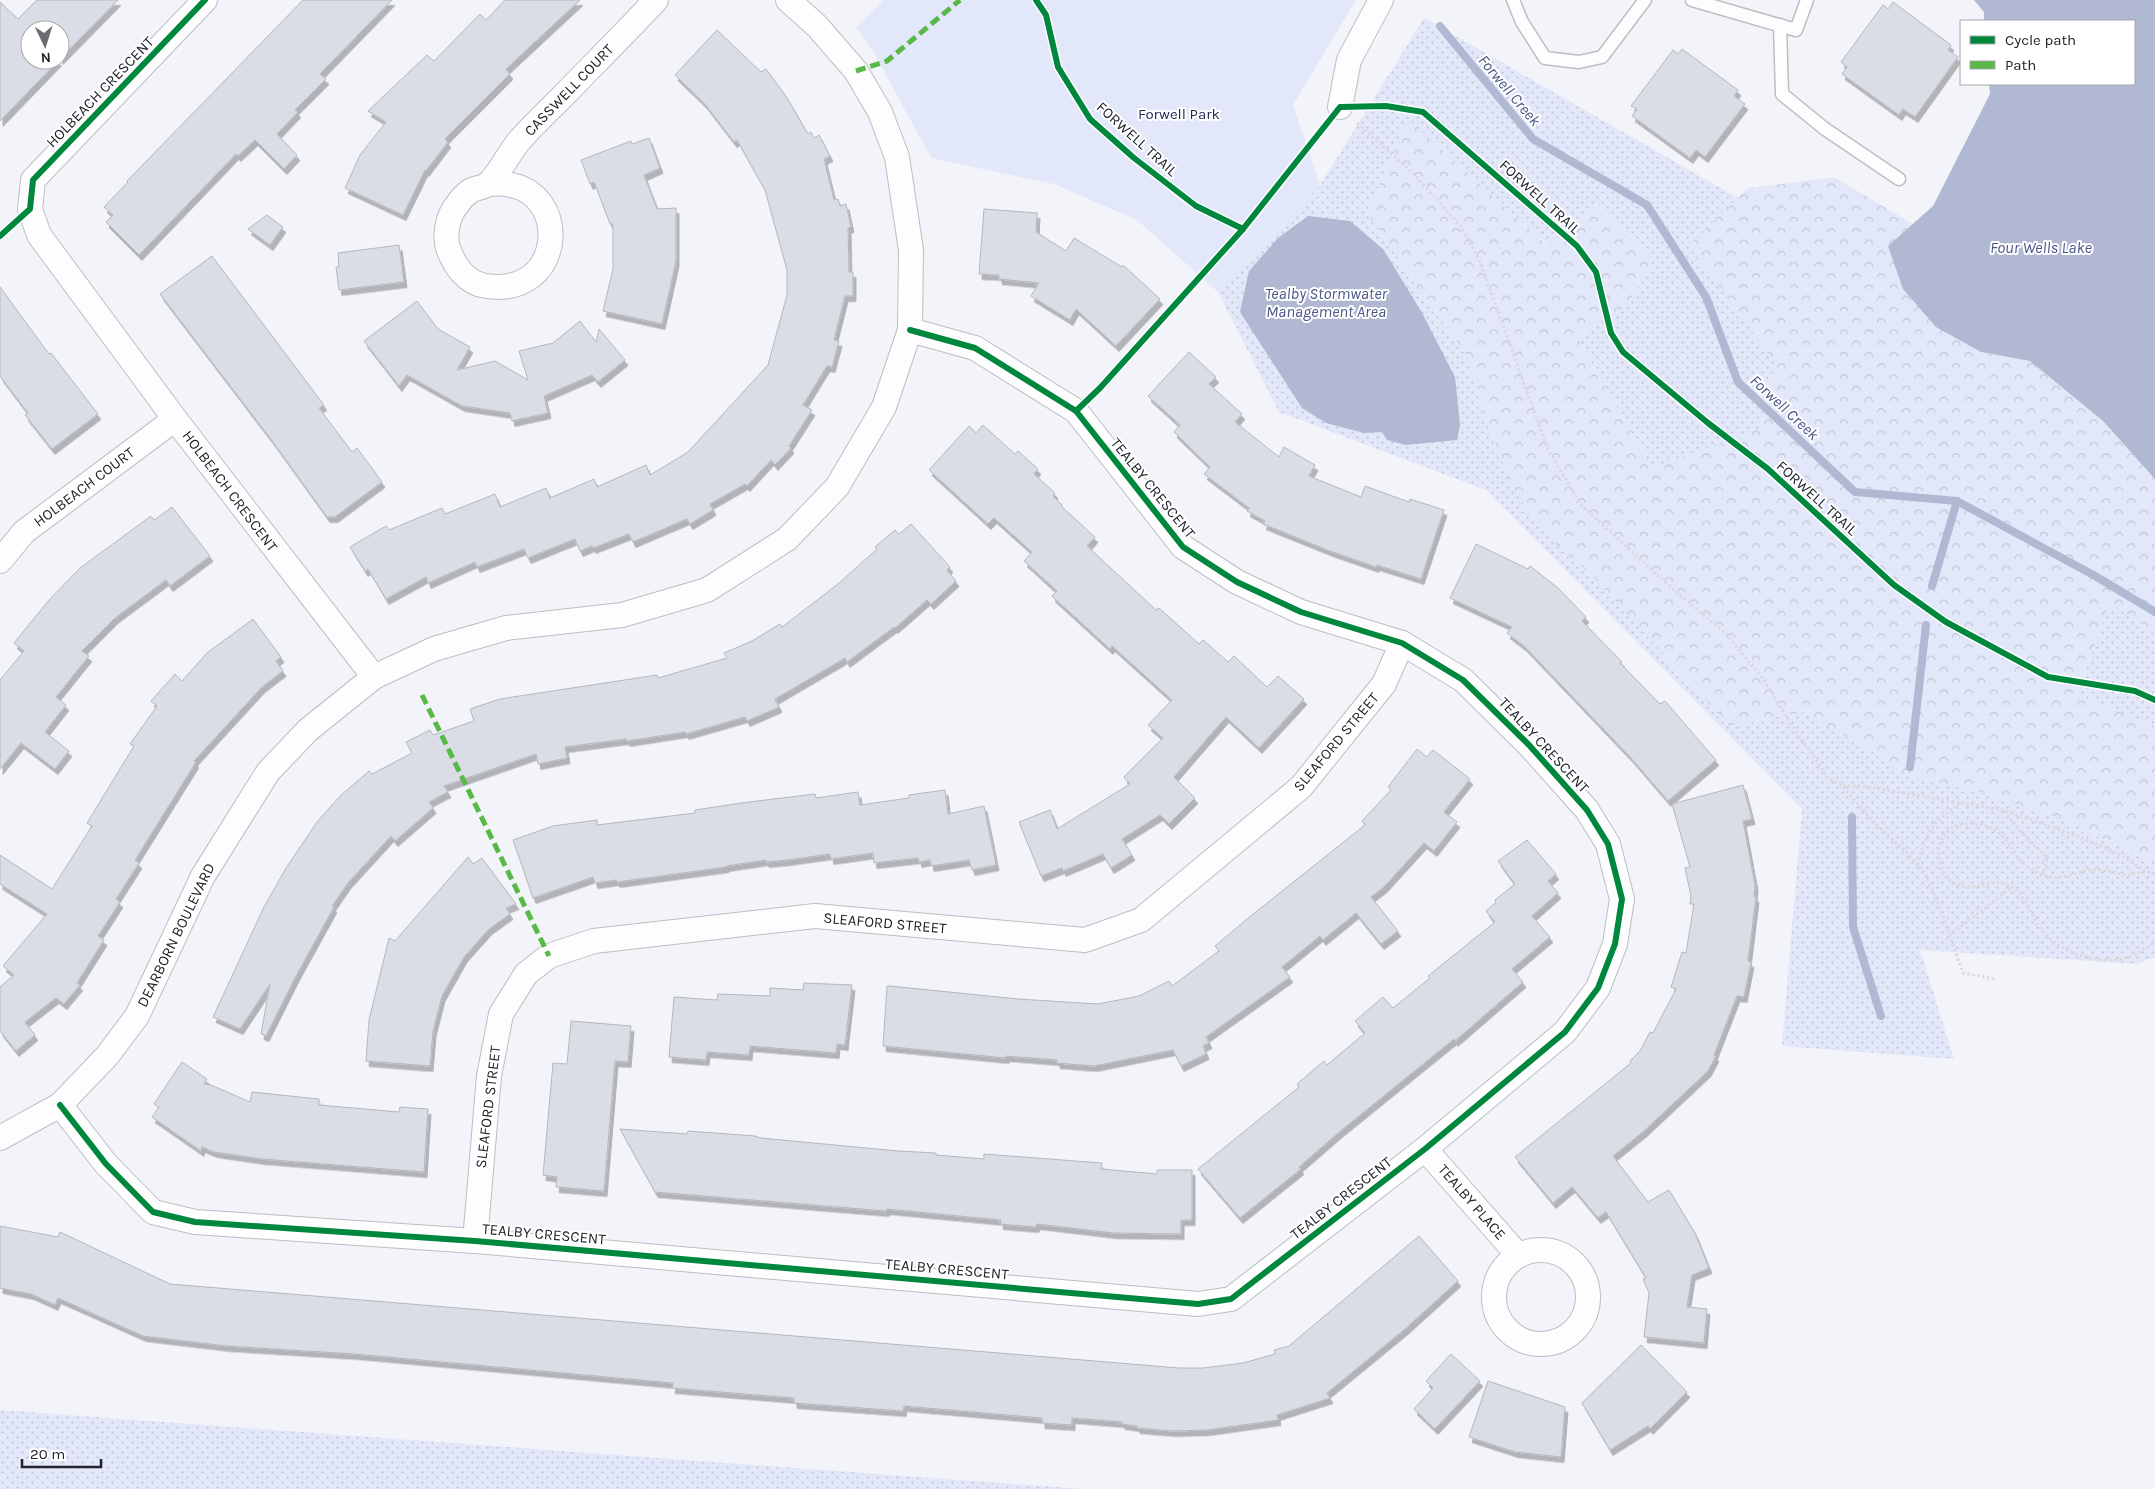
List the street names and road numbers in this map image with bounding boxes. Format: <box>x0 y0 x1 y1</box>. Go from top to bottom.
street label: HOLBEACH CRESCENT <box>42 33 158 151</box>
street label: CASSWELL COURT <box>521 40 618 140</box>
street label: FORWELL TRAIL <box>1093 98 1181 180</box>
street label: FORWELL TRAIL <box>1496 156 1584 238</box>
street label: HOLBEACH CRESCENT <box>179 427 282 556</box>
street label: TEALBY CRESCENT <box>1107 434 1199 542</box>
street label: HOLBEACH COURT <box>30 443 138 531</box>
street label: FORWELL TRAIL <box>1773 457 1861 539</box>
street label: SLEAFORD STREET <box>1289 689 1383 795</box>
street label: TEALBY CRESCENT <box>1495 694 1593 797</box>
street label: DEARBORN BOULEVARD <box>133 860 219 1010</box>
street label: SLEAFORD STREET <box>823 909 948 937</box>
street label: SLEAFORD STREET <box>472 1044 505 1169</box>
street label: TEALBY CRESCENT <box>1287 1152 1396 1243</box>
street label: TEALBY PLACE <box>1434 1161 1510 1243</box>
street label: TEALBY CRESCENT <box>481 1220 607 1248</box>
street label: TEALBY CRESCENT <box>884 1255 1010 1283</box>

